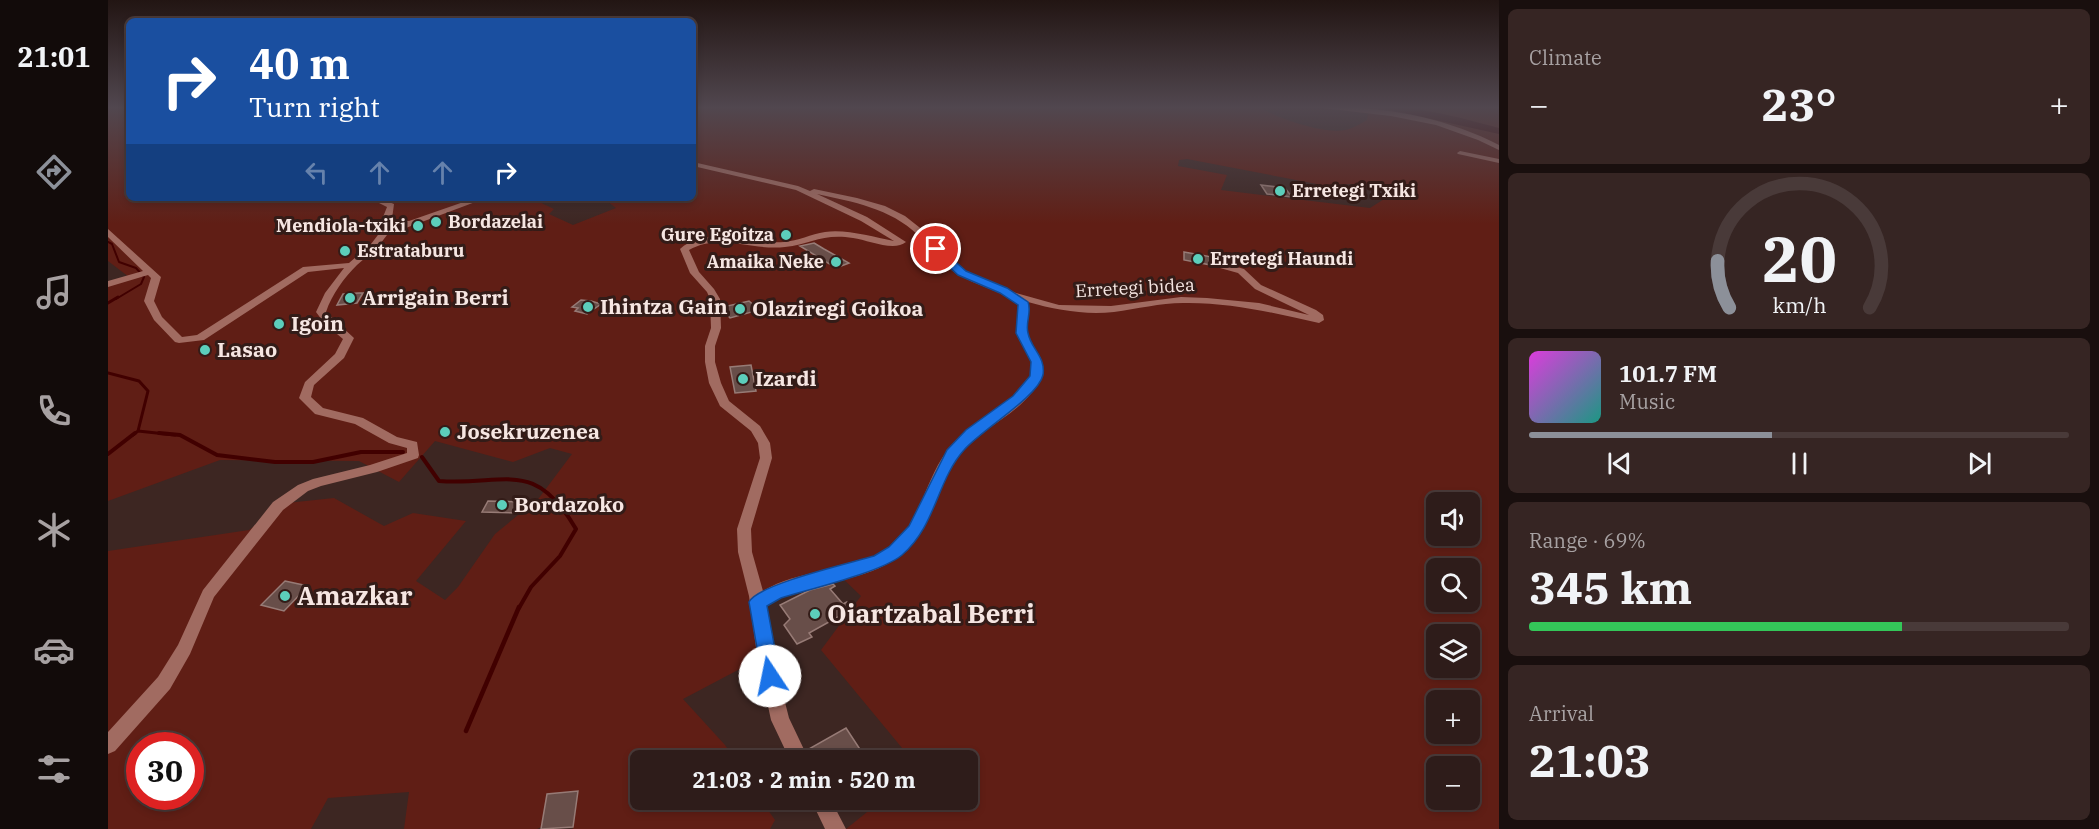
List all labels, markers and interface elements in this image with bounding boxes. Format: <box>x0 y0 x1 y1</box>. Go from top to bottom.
text: 40 m <box>249 36 350 91</box>
text: 21:01 <box>18 39 90 74</box>
icon: right <box>150 42 228 120</box>
text: Climate <box>1529 44 1602 71</box>
text: 23° <box>1761 75 1837 133</box>
text: − <box>1529 83 1549 126</box>
text: + <box>2049 83 2069 126</box>
text: Turn right <box>249 89 380 124</box>
icon: directions <box>33 151 75 193</box>
icon: left <box>300 156 333 189</box>
icon: ahead <box>363 156 396 189</box>
icon: ahead <box>426 156 459 189</box>
icon: right <box>489 156 522 189</box>
place label: Erretegi Txiki <box>1292 179 1416 202</box>
marker: Erretegi Txiki <box>1273 184 1287 198</box>
place label: Bordazelai <box>448 210 543 233</box>
place label: Mendiola-txiki <box>276 214 406 237</box>
marker: Bordazelai <box>429 215 443 229</box>
text: 20 <box>1762 218 1836 299</box>
marker: Mendiola-txiki <box>411 219 425 233</box>
place label: Gure Egoitza <box>661 223 774 246</box>
pin <box>910 223 961 274</box>
marker: Gure Egoitza <box>779 228 793 242</box>
icon: arrive <box>919 232 952 265</box>
place label: Estrataburu <box>357 239 465 262</box>
marker: Estrataburu <box>338 244 352 258</box>
place label: Erretegi Haundi <box>1210 247 1353 270</box>
place label: Amaika Neke <box>707 250 824 273</box>
marker: Erretegi Haundi <box>1191 252 1205 266</box>
marker: Amaika Neke <box>829 255 843 269</box>
icon: music <box>33 271 75 313</box>
street label: Erretegi bidea <box>1075 273 1196 302</box>
place label: Arrigain Berri <box>362 283 509 311</box>
marker: Arrigain Berri <box>343 291 357 305</box>
text: km/h <box>1772 291 1826 319</box>
place label: Ihintza Gain <box>600 292 728 320</box>
place label: Olaziregi Goikoa <box>752 294 924 322</box>
marker: Ihintza Gain <box>581 300 595 314</box>
marker: Olaziregi Goikoa <box>733 302 747 316</box>
place label: Igoin <box>291 309 344 337</box>
marker: Igoin <box>272 317 286 331</box>
place label: Lasao <box>217 335 277 363</box>
marker: Lasao <box>198 343 212 357</box>
text: 101.7 FM <box>1619 359 1717 388</box>
place label: Izardi <box>755 364 817 392</box>
marker: Izardi <box>736 372 750 386</box>
text: Music <box>1619 388 1675 415</box>
icon: phone <box>33 390 75 432</box>
place label: Josekruzenea <box>457 417 600 445</box>
marker: Josekruzenea <box>438 425 452 439</box>
icon: previous <box>1603 447 1636 480</box>
icon: pause <box>1783 447 1816 480</box>
icon: next <box>1963 447 1996 480</box>
place label: Bordazoko <box>514 490 624 518</box>
map controls <box>1426 492 1480 810</box>
button: sound <box>1426 492 1480 546</box>
marker: Bordazoko <box>495 498 509 512</box>
icon: climate <box>33 509 75 551</box>
text: Range · 69% <box>1529 527 1646 554</box>
button: search <box>1426 558 1480 612</box>
text: 345 km <box>1529 558 1692 616</box>
place label: Amazkar <box>297 578 413 612</box>
marker: Amazkar <box>278 589 292 603</box>
place label: Oiartzabal Berri <box>827 596 1035 630</box>
marker: Oiartzabal Berri <box>808 607 822 621</box>
button: layers <box>1426 624 1480 678</box>
icon: car <box>33 629 75 671</box>
position arrow <box>738 644 802 708</box>
button: + <box>1426 690 1480 744</box>
text: Arrival <box>1529 700 1594 727</box>
text: 21:03 <box>1529 731 1651 789</box>
speed limit sign: 30 <box>126 732 204 810</box>
icon: filters <box>33 748 75 790</box>
button: − <box>1426 756 1480 810</box>
text: 21:03 · 2 min · 520 m <box>692 765 916 794</box>

